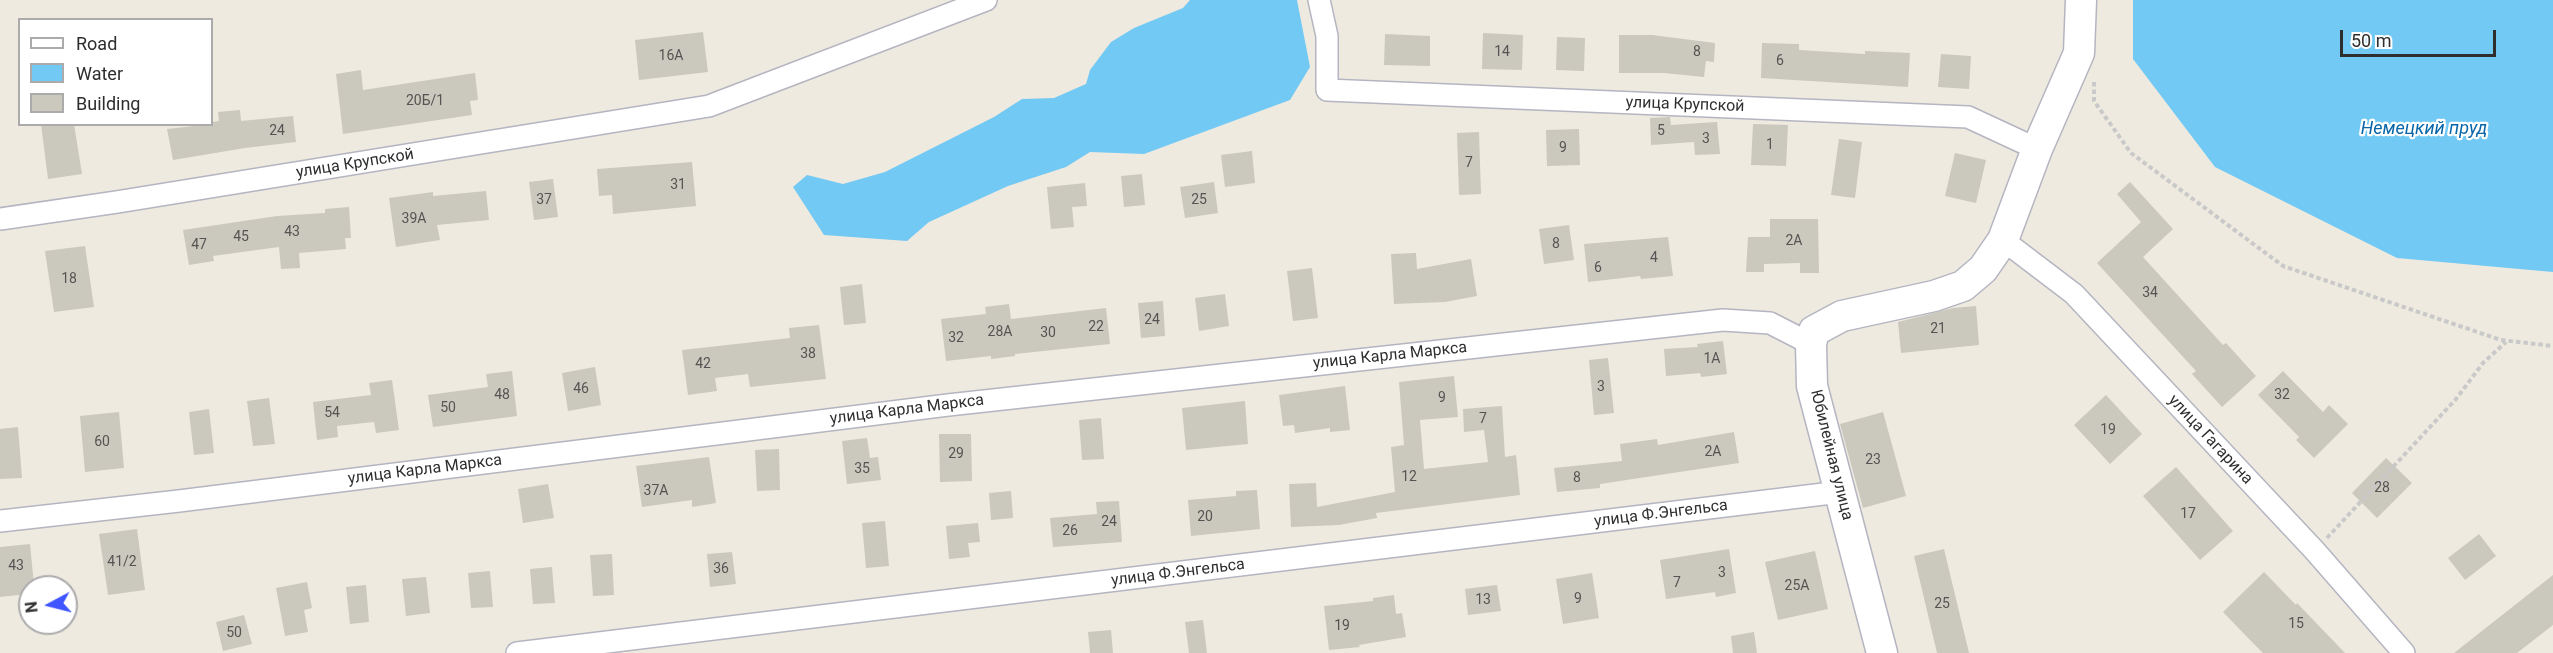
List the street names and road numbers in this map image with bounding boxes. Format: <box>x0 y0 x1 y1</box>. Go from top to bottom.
street label: улица Крупской <box>1625 93 1745 117</box>
street label: улица Крупской <box>295 145 415 183</box>
street label: улица Карла Маркса <box>1312 338 1468 374</box>
street label: Юбилейная улица <box>1805 388 1857 522</box>
street label: улица Карла Маркса <box>829 391 985 429</box>
street label: улица Гагарина <box>2164 391 2256 489</box>
street label: улица Карла Маркса <box>347 451 503 489</box>
street label: улица Ф.Энгельса <box>1593 496 1729 532</box>
street label: улица Ф.Энгельса <box>1110 555 1246 591</box>

